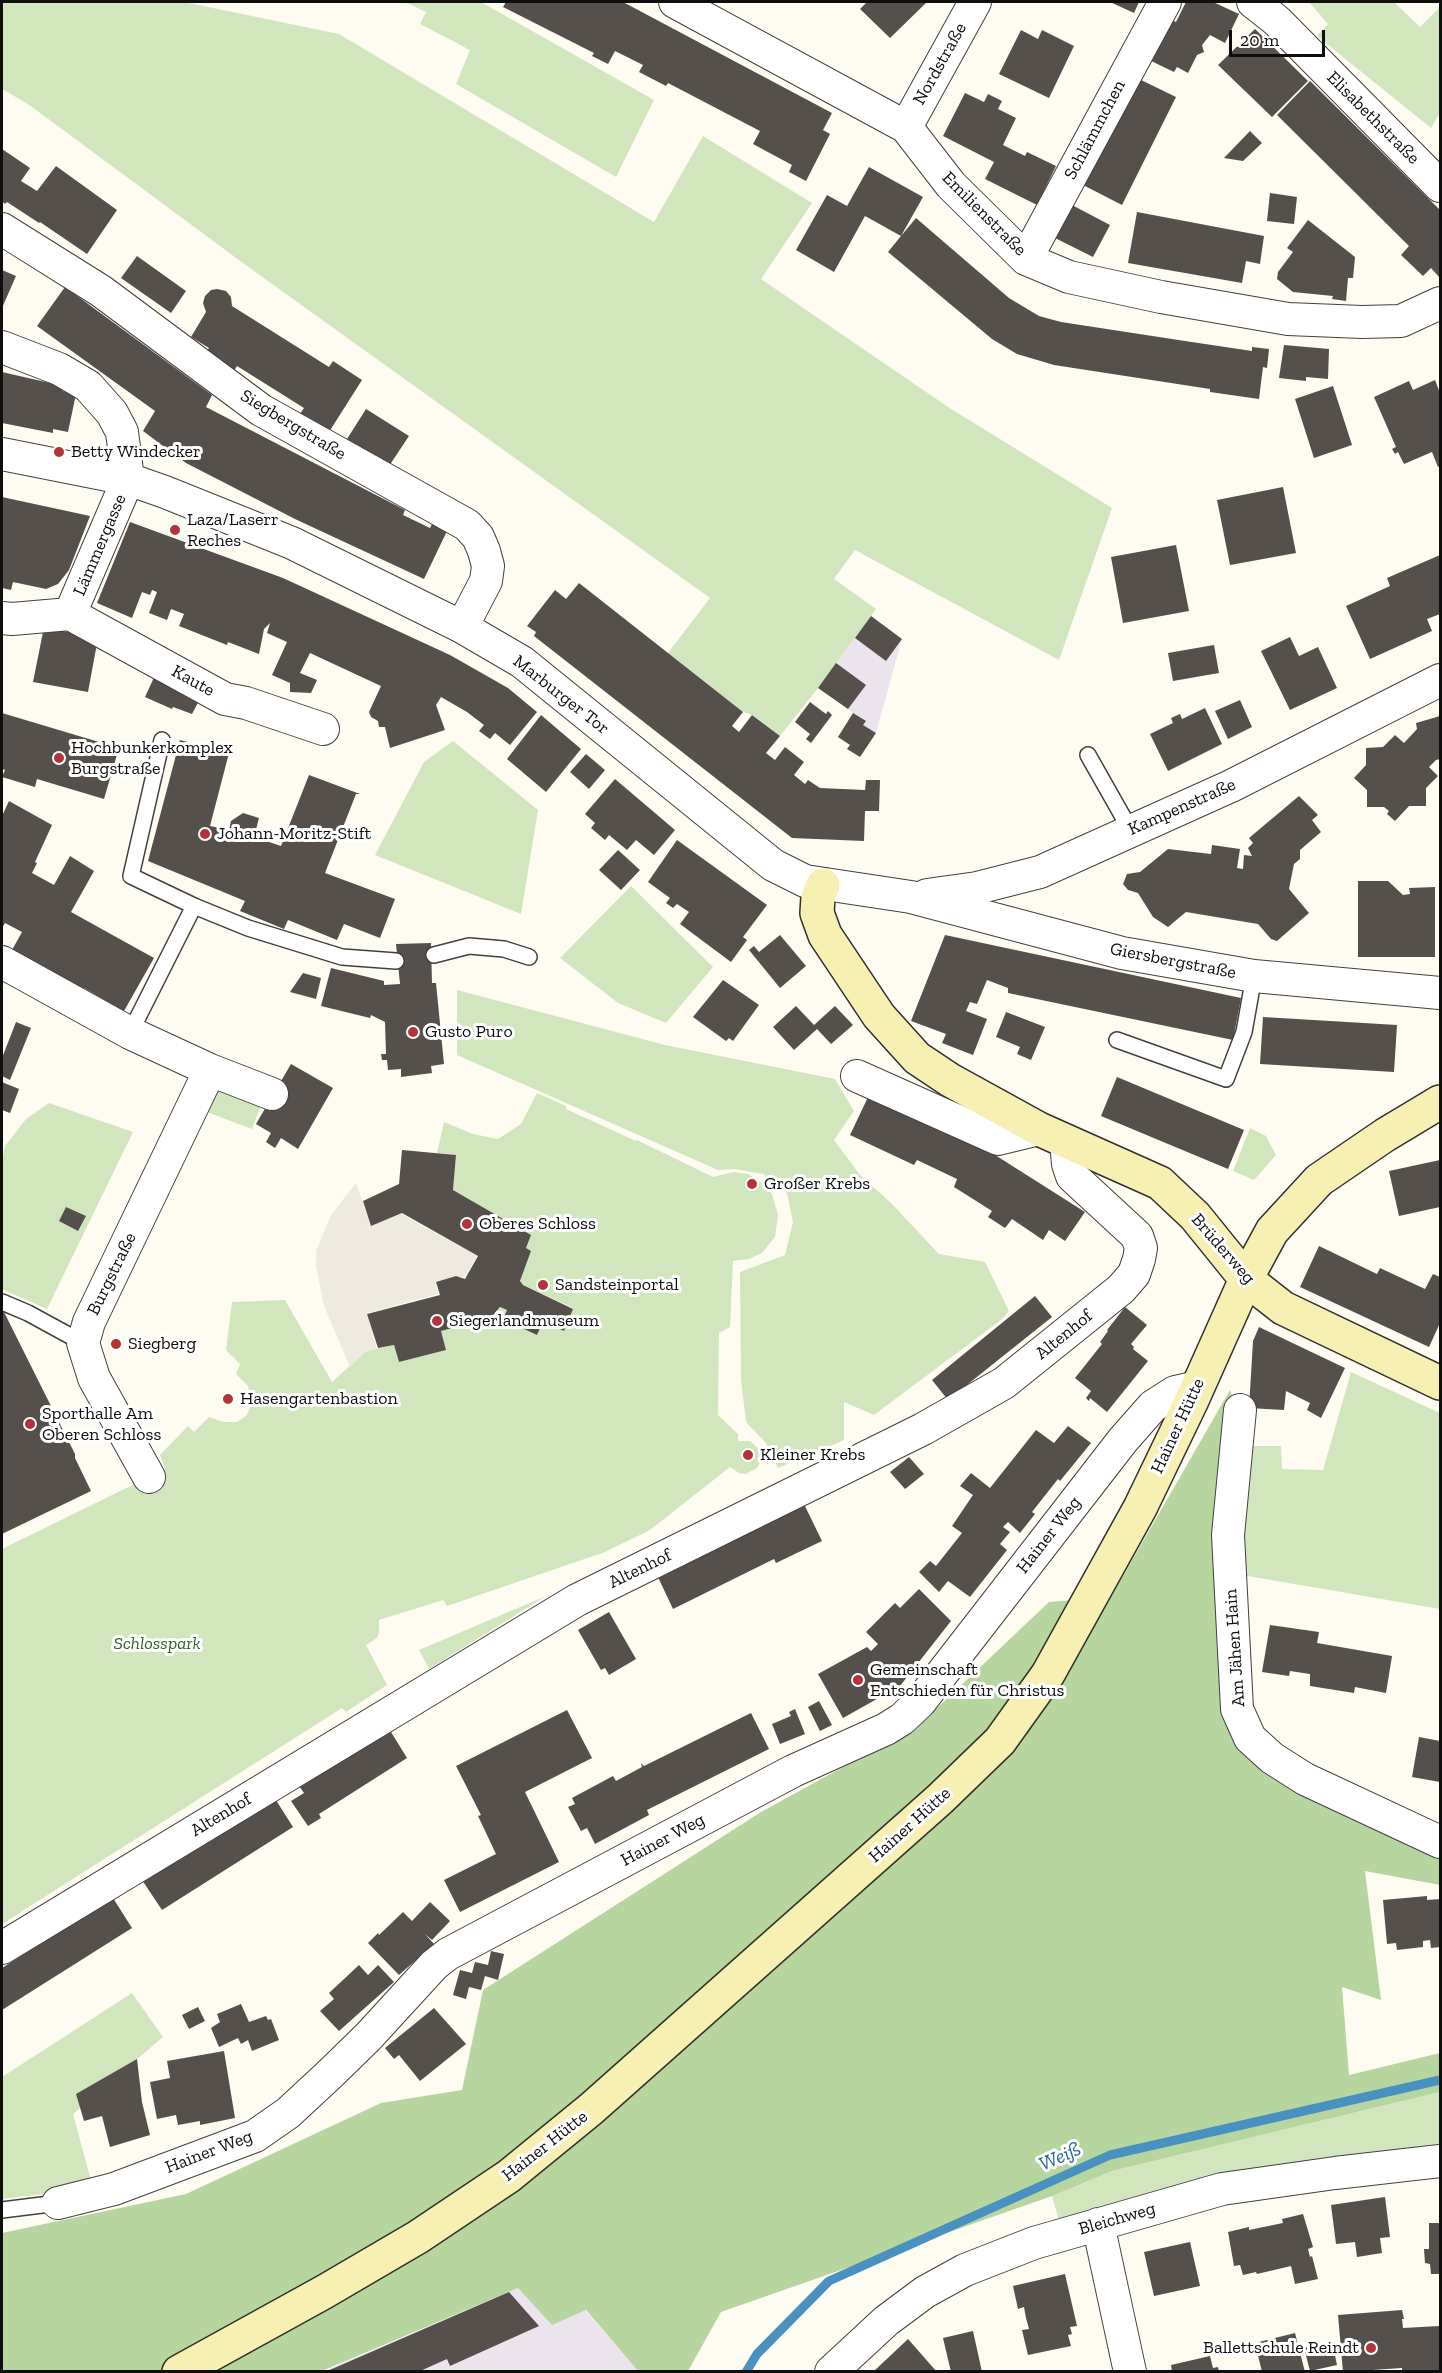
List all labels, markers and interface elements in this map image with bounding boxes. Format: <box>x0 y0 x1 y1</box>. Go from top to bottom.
scale bar <box>1232 18 1328 56</box>
street label: Nordstraße <box>909 19 971 109</box>
text: 20 m <box>1240 29 1279 51</box>
street label: Elisabethstraße <box>1322 67 1424 169</box>
street label: Schlämmchen <box>1060 76 1130 184</box>
street label: Emilienstraße <box>937 167 1031 261</box>
street label: Siegbergstraße <box>236 385 350 465</box>
place label: Betty Windecker <box>71 441 201 463</box>
marker: Betty Windecker <box>52 445 66 459</box>
street label: Lämmergasse <box>69 491 131 599</box>
place label: Laza/Laserr Reches <box>187 509 279 552</box>
marker: Laza/Laserr Reches <box>168 523 182 537</box>
street label: Marburger Tor <box>509 651 613 739</box>
street label: Kaute <box>168 661 218 701</box>
place label: Hochbunkerkomplex Burgstraße <box>71 737 233 780</box>
marker: Hochbunkerkomplex Burgstraße <box>52 751 66 765</box>
street label: Kampenstraße <box>1125 774 1239 840</box>
place label: Johann-Moritz-Stift <box>217 823 371 845</box>
marker: Johann-Moritz-Stift <box>198 827 212 841</box>
street label: Giersbergstraße <box>1108 938 1238 984</box>
place label: Gusto Puro <box>425 1021 513 1043</box>
marker: Gusto Puro <box>406 1025 420 1039</box>
place label: Großer Krebs <box>764 1173 870 1195</box>
marker: Großer Krebs <box>745 1177 759 1191</box>
street label: Brüderweg <box>1187 1209 1259 1289</box>
place label: Oberes Schloss <box>479 1213 596 1235</box>
marker: Oberes Schloss <box>460 1217 474 1231</box>
street label: Burgstraße <box>83 1229 141 1319</box>
place label: Sandsteinportal <box>555 1274 679 1296</box>
marker: Sandsteinportal <box>536 1278 550 1292</box>
street label: Altenhof <box>1031 1306 1097 1364</box>
place label: Siegerlandmuseum <box>449 1310 599 1332</box>
marker: Siegerlandmuseum <box>430 1314 444 1328</box>
place label: Siegberg <box>128 1333 196 1355</box>
marker: Siegberg <box>109 1337 123 1351</box>
street label: Hainer Hütte <box>1147 1375 1209 1477</box>
place label: Hasengartenbastion <box>240 1388 398 1410</box>
marker: Hasengartenbastion <box>221 1392 235 1406</box>
place label: Sporthalle Am Oberen Schloss <box>42 1403 161 1446</box>
marker: Sporthalle Am Oberen Schloss <box>23 1417 37 1431</box>
place label: Kleiner Krebs <box>760 1444 865 1466</box>
marker: Kleiner Krebs <box>741 1448 755 1462</box>
street label: Hainer Weg <box>1012 1492 1086 1578</box>
street label: Altenhof <box>605 1545 675 1593</box>
street label: Am Jähen Hain <box>1220 1588 1250 1708</box>
park label: Schlosspark <box>113 1633 201 1655</box>
place label: Gemeinschaft Entschieden für Christus <box>870 1659 1064 1702</box>
marker: Gemeinschaft Entschieden für Christus <box>851 1673 865 1687</box>
street label: Hainer Hütte <box>865 1783 955 1867</box>
street label: Altenhof <box>187 1788 255 1842</box>
street label: Hainer Weg <box>617 1809 709 1871</box>
street label: Hainer Hütte <box>498 2106 592 2186</box>
street label: Hainer Weg <box>162 2125 256 2179</box>
water label: Weiß <box>1035 2137 1085 2177</box>
street label: Bleichweg <box>1076 2198 1158 2240</box>
place label: Ballettschule Reindt <box>1203 2337 1359 2359</box>
marker: Ballettschule Reindt <box>1364 2341 1378 2355</box>

